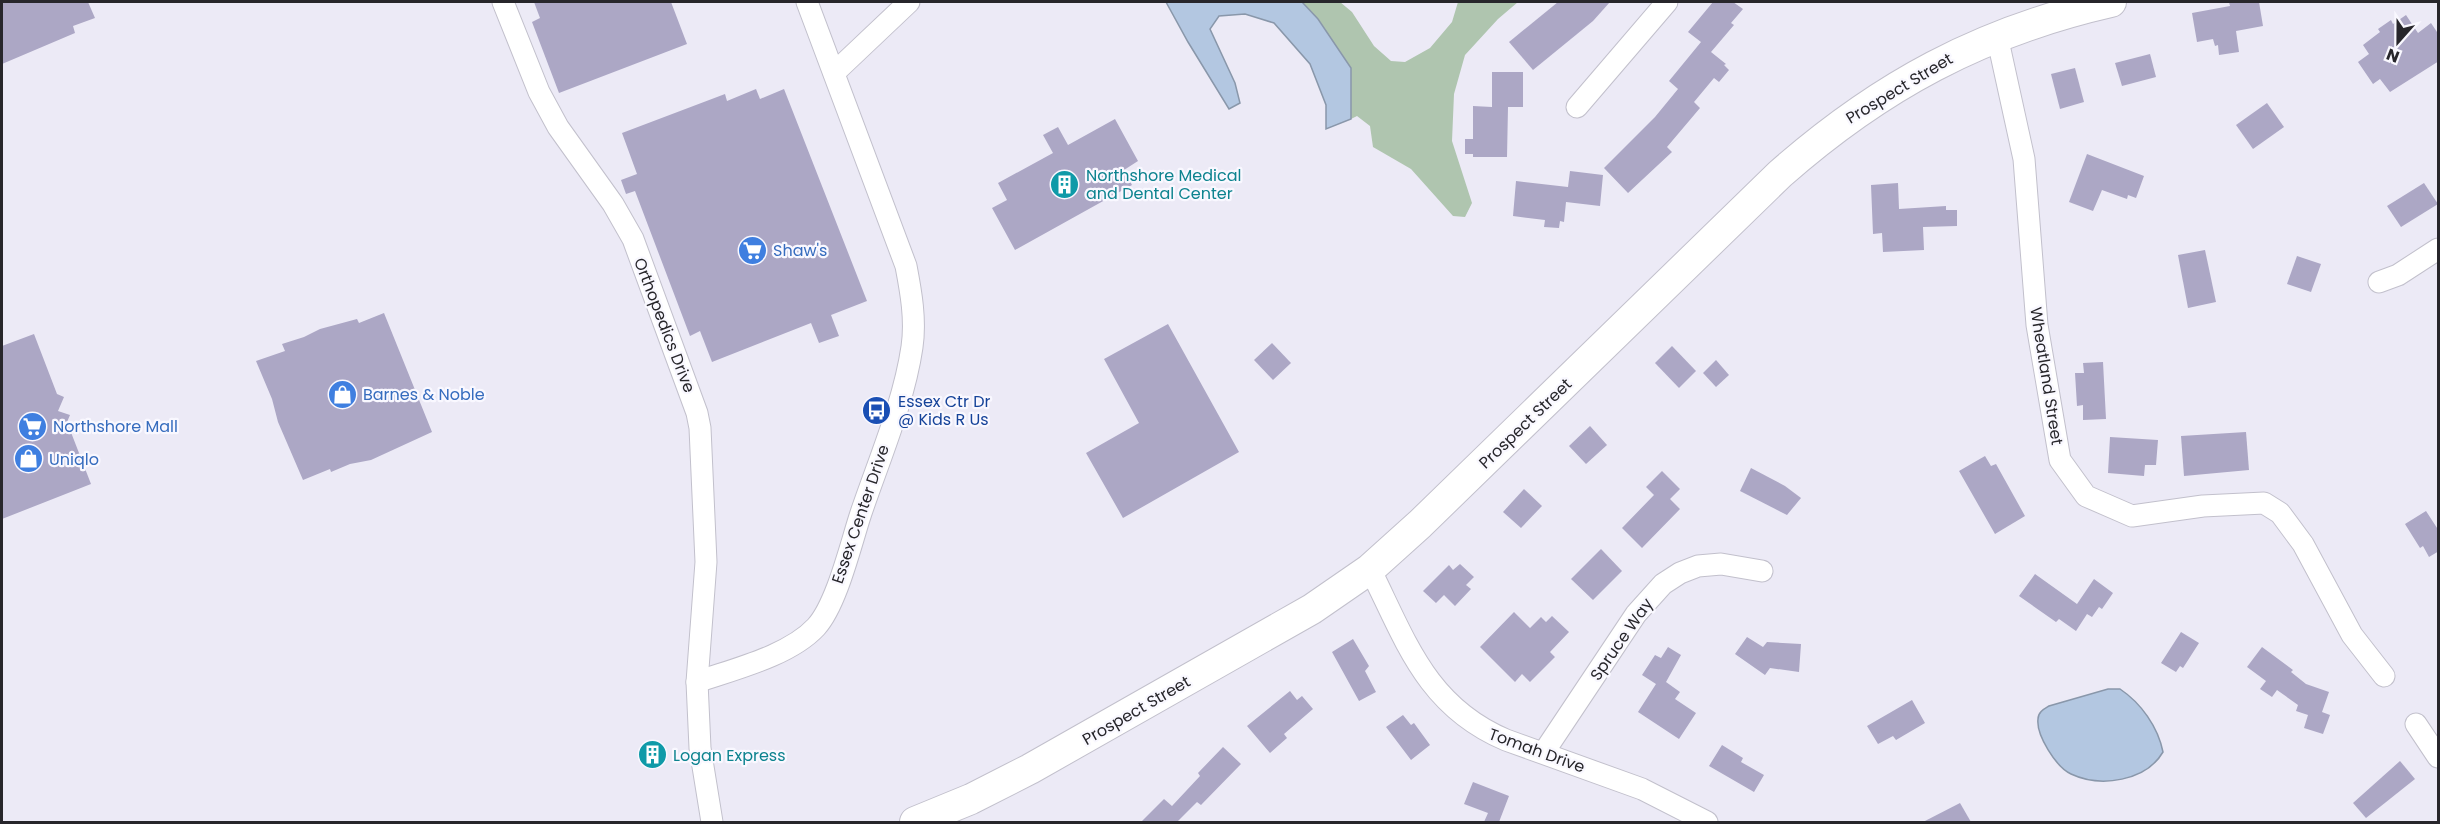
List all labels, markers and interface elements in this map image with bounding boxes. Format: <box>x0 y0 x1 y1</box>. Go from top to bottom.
north arrow <box>2368 12 2428 72</box>
text: N <box>2383 43 2403 68</box>
street label: Prospect Street <box>1841 47 1957 130</box>
place label: Northshore Medical and Dental Center <box>1086 164 1241 205</box>
building icon: Northshore Medical and Dental Center <box>1049 168 1081 200</box>
supermarket icon: Shaw's <box>736 234 768 266</box>
place label: Shaw's <box>773 239 827 262</box>
street label: Orthopedics Drive <box>628 254 701 396</box>
street label: Wheatland Street <box>2024 305 2069 447</box>
street label: Prospect Street <box>1474 373 1577 474</box>
shop icon: Barnes & Noble <box>326 378 358 410</box>
place label: Barnes & Noble <box>363 383 485 406</box>
place label: Essex Ctr Dr @ Kids R Us <box>898 390 990 431</box>
bus stop icon: Essex Ctr Dr @ Kids R Us <box>861 394 893 426</box>
supermarket icon: Northshore Mall <box>16 410 48 442</box>
place label: Northshore Mall <box>53 415 178 438</box>
street label: Essex Center Drive <box>826 442 895 587</box>
shop icon: Uniqlo <box>12 443 44 475</box>
place label: Uniqlo <box>49 448 99 471</box>
street label: Spruce Way <box>1585 593 1658 685</box>
street label: Prospect Street <box>1078 670 1195 751</box>
street label: Tomah Drive <box>1486 722 1588 779</box>
building icon: Logan Express <box>636 739 668 771</box>
place label: Logan Express <box>673 744 786 767</box>

